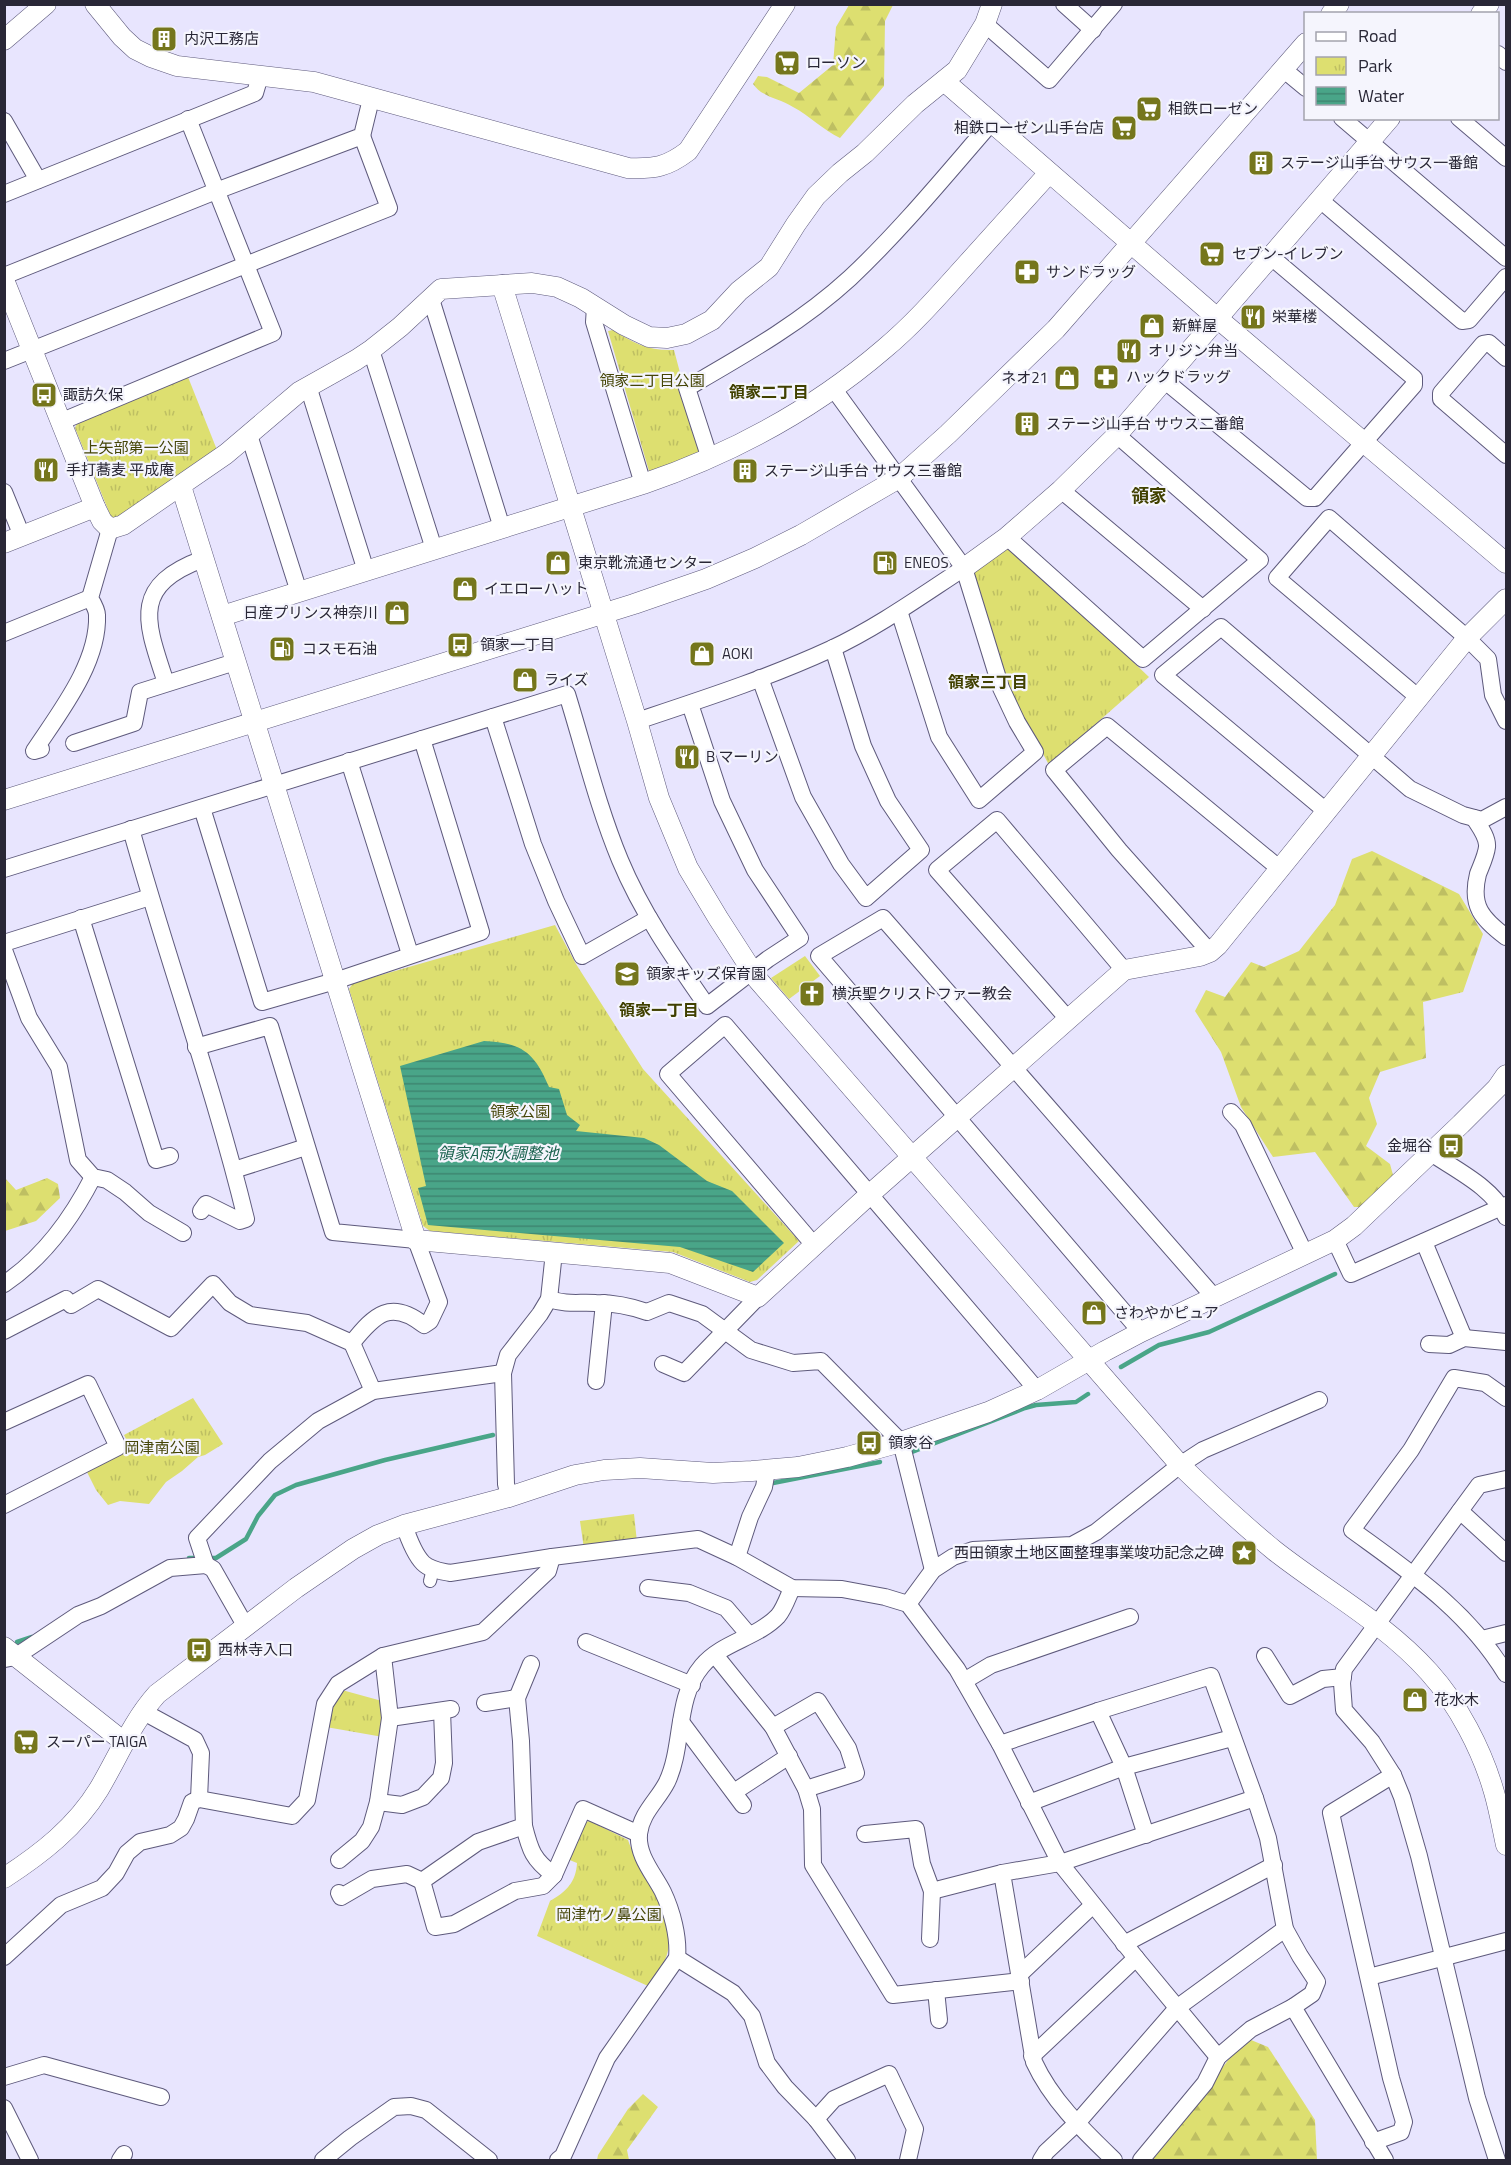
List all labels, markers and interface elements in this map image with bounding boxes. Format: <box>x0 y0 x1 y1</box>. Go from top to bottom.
legend <box>1304 12 1499 120</box>
text: Road <box>1358 22 1397 49</box>
building icon: 内沢工務店 <box>149 24 179 54</box>
place label: 内沢工務店 <box>184 27 259 50</box>
supermarket icon: ローソン <box>772 48 802 78</box>
place label: ローソン <box>806 51 866 74</box>
text: Park <box>1358 52 1393 79</box>
text: Water <box>1358 82 1404 109</box>
supermarket icon: 相鉄ローゼン <box>1134 94 1164 124</box>
place label: 相鉄ローゼン <box>1168 97 1258 120</box>
supermarket icon: 相鉄ローゼン山手台店 <box>1109 113 1139 143</box>
place label: 相鉄ローゼン山手台店 <box>954 116 1104 139</box>
building icon: ステージ山手台 サウス一番館 <box>1246 148 1276 178</box>
place label: ステージ山手台 サウス一番館 <box>1280 151 1478 174</box>
supermarket icon: セブン-イレブン <box>1197 239 1227 269</box>
place label: セブン-イレブン <box>1232 242 1344 265</box>
pharmacy icon: サンドラッグ <box>1012 257 1042 287</box>
place label: サンドラッグ <box>1046 260 1136 283</box>
restaurant icon: 栄華楼 <box>1238 302 1268 332</box>
place label: 栄華楼 <box>1272 305 1317 328</box>
shop icon: 新鮮屋 <box>1137 311 1167 341</box>
place label: 新鮮屋 <box>1172 314 1217 337</box>
restaurant icon: オリジン弁当 <box>1114 336 1144 366</box>
place label: オリジン弁当 <box>1148 339 1238 362</box>
pharmacy icon: ハックドラッグ <box>1091 362 1121 392</box>
shop icon: ネオ21 <box>1052 363 1082 393</box>
place label: ハックドラッグ <box>1126 365 1231 388</box>
place label: ネオ21 <box>1001 366 1048 389</box>
park label: 領家二丁目公園 <box>599 369 705 392</box>
bus stop icon: 諏訪久保 <box>29 380 59 410</box>
district label: 領家二丁目 <box>729 380 809 404</box>
place label: 諏訪久保 <box>63 383 123 406</box>
building icon: ステージ山手台 サウス二番館 <box>1012 409 1042 439</box>
place label: ステージ山手台 サウス二番館 <box>1046 412 1244 435</box>
park label: 上矢部第一公園 <box>83 436 189 459</box>
restaurant icon: 手打蕎麦 平成庵 <box>31 455 61 485</box>
building icon: ステージ山手台 サウス三番館 <box>730 456 760 486</box>
place label: 手打蕎麦 平成庵 <box>66 458 174 481</box>
place label: ステージ山手台 サウス三番館 <box>764 459 962 482</box>
district label: 領家 <box>1131 482 1167 509</box>
shop icon: 東京靴流通センター <box>543 548 573 578</box>
fuel station icon: ENEOS <box>870 548 900 578</box>
place label: 東京靴流通センター <box>578 551 713 574</box>
place label: ENEOS <box>904 551 949 574</box>
shop icon: イエローハット <box>450 574 480 604</box>
place label: イエローハット <box>484 577 589 600</box>
shop icon: 日産プリンス神奈川 <box>382 598 412 628</box>
place label: 日産プリンス神奈川 <box>243 601 378 624</box>
bus stop icon: 領家一丁目 <box>445 630 475 660</box>
place label: 領家一丁目 <box>480 633 555 656</box>
fuel station icon: コスモ石油 <box>267 634 297 664</box>
place label: コスモ石油 <box>302 637 377 660</box>
shop icon: AOKI <box>687 639 717 669</box>
place label: AOKI <box>722 642 753 665</box>
shop icon: ライズ <box>510 665 540 695</box>
place label: ライズ <box>544 668 589 691</box>
district label: 領家三丁目 <box>948 670 1028 694</box>
restaurant icon: B マーリン <box>672 742 702 772</box>
place label: B マーリン <box>706 745 779 768</box>
school or university icon: 領家キッズ保育園 <box>612 959 642 989</box>
place label: 領家キッズ保育園 <box>646 962 766 985</box>
church icon: 横浜聖クリストファー教会 <box>797 979 827 1009</box>
place label: 横浜聖クリストファー教会 <box>832 982 1012 1005</box>
district label: 領家一丁目 <box>619 998 699 1022</box>
park label: 領家公園 <box>490 1100 550 1123</box>
bus stop icon: 金堀谷 <box>1436 1131 1466 1161</box>
place label: 金堀谷 <box>1387 1134 1432 1157</box>
water label: 領家A雨水調整池 <box>438 1141 560 1165</box>
shop icon: さわやかピュア <box>1079 1298 1109 1328</box>
place label: さわやかピュア <box>1114 1301 1219 1324</box>
bus stop icon: 領家谷 <box>854 1428 884 1458</box>
place label: 領家谷 <box>888 1431 933 1454</box>
park label: 岡津南公園 <box>124 1436 200 1459</box>
place icon: 西田領家土地区画整理事業竣功記念之碑 <box>1229 1538 1259 1568</box>
place label: 西田領家土地区画整理事業竣功記念之碑 <box>954 1541 1224 1564</box>
bus stop icon: 西林寺入口 <box>184 1635 214 1665</box>
place label: 西林寺入口 <box>218 1638 293 1661</box>
shop icon: 花水木 <box>1400 1685 1430 1715</box>
place label: 花水木 <box>1434 1688 1479 1711</box>
supermarket icon: スーパー TAIGA <box>11 1727 41 1757</box>
place label: スーパー TAIGA <box>46 1730 147 1753</box>
park label: 岡津竹ノ鼻公園 <box>556 1903 662 1926</box>

